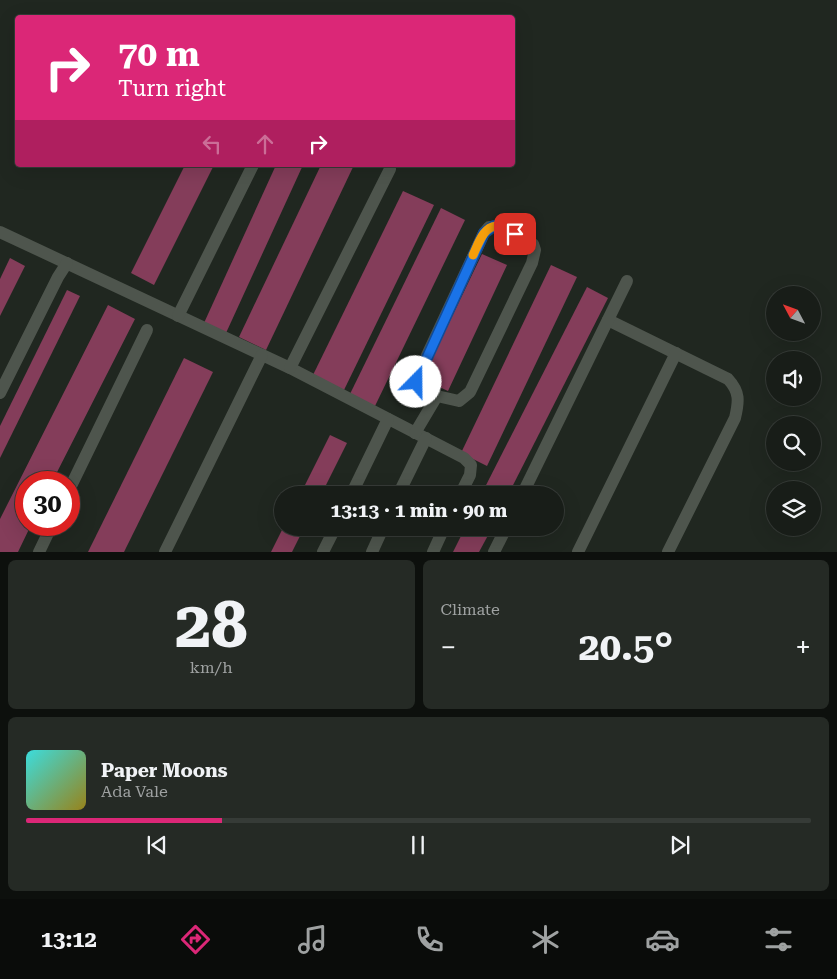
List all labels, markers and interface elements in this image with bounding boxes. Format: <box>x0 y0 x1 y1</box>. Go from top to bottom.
text: 70 m <box>118 34 200 75</box>
icon: right <box>35 35 100 100</box>
text: Turn right <box>118 76 226 101</box>
icon: left <box>198 130 226 158</box>
icon: ahead <box>251 130 279 158</box>
icon: right <box>304 130 332 158</box>
pin <box>494 213 536 255</box>
icon: arrive <box>501 220 529 248</box>
north arrow <box>766 286 821 341</box>
map controls <box>766 286 821 536</box>
button: sound <box>766 351 821 406</box>
position arrow <box>389 355 441 407</box>
button: search <box>766 416 821 471</box>
speed limit sign: 30 <box>15 471 80 536</box>
button: layers <box>766 481 821 536</box>
text: 13:13 · 1 min · 90 m <box>331 499 507 522</box>
text: 28 <box>175 587 248 663</box>
text: Climate <box>441 600 500 619</box>
text: 20.5° <box>578 625 673 669</box>
text: − <box>441 631 456 664</box>
text: + <box>795 631 811 664</box>
text: km/h <box>190 658 233 677</box>
text: Paper Moons <box>101 759 228 782</box>
text: Ada Vale <box>101 782 168 801</box>
icon: previous <box>143 831 171 859</box>
icon: pause <box>404 831 432 859</box>
icon: next <box>666 831 694 859</box>
icon: directions <box>178 922 213 957</box>
icon: music <box>295 922 330 957</box>
icon: phone <box>412 922 447 957</box>
icon: climate <box>528 922 563 957</box>
icon: car <box>645 922 680 957</box>
icon: filters <box>761 922 796 957</box>
text: 13:12 <box>41 927 97 952</box>

